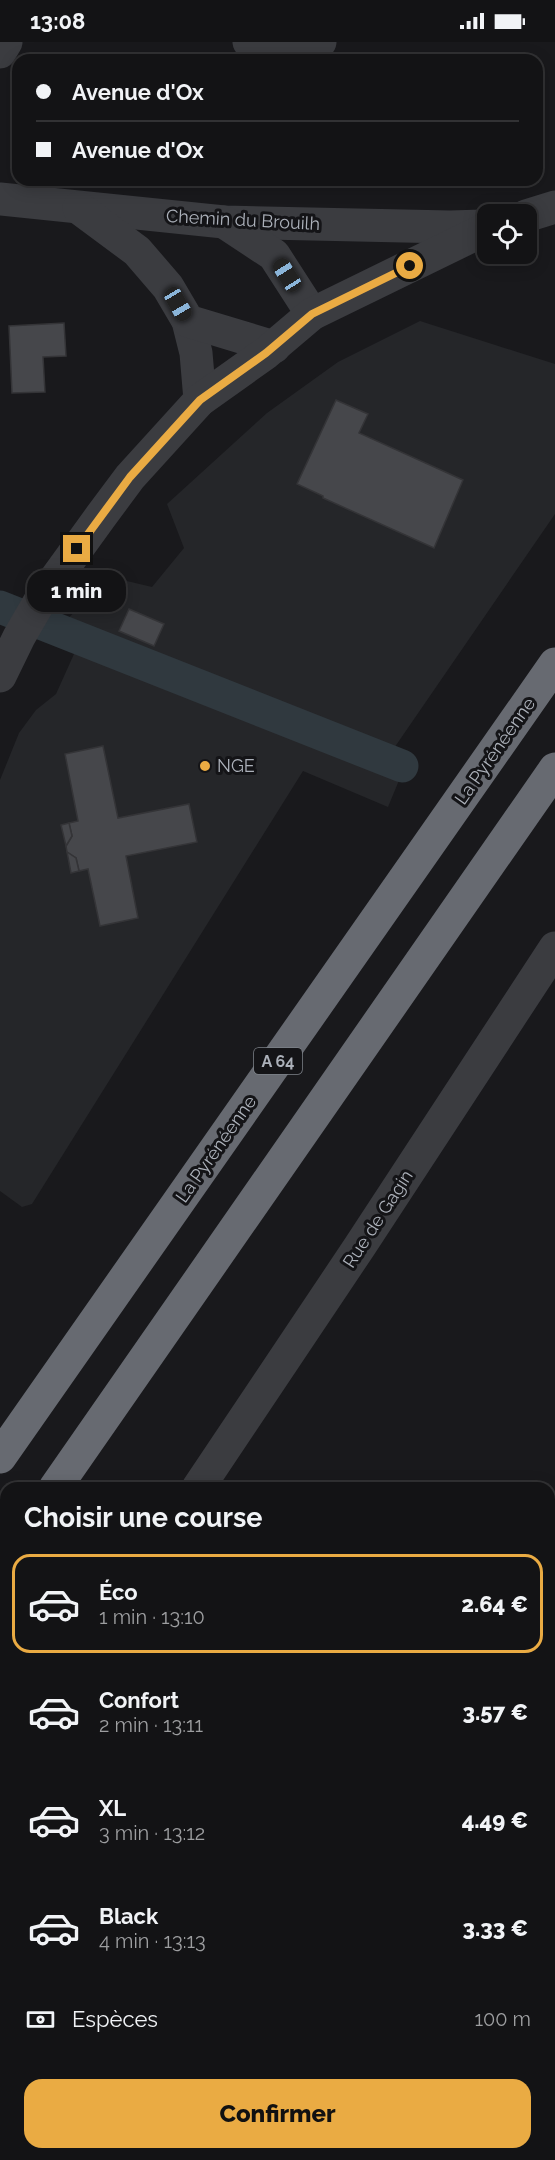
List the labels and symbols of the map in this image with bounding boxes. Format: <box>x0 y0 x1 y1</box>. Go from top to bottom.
street label: Chemin du Brouilh <box>165 205 321 234</box>
route start <box>396 252 423 279</box>
car <box>270 255 304 295</box>
car <box>161 284 195 324</box>
route end <box>63 535 90 562</box>
callout: 1 min <box>28 570 127 612</box>
street label: La Pyrénéenne <box>450 693 539 808</box>
place label: NGE <box>217 755 255 776</box>
marker: NGE <box>198 759 212 773</box>
road number: A 64 <box>254 1048 302 1074</box>
street label: La Pyrénéenne <box>171 1091 260 1206</box>
street label: Rue de Gagin <box>338 1166 417 1271</box>

